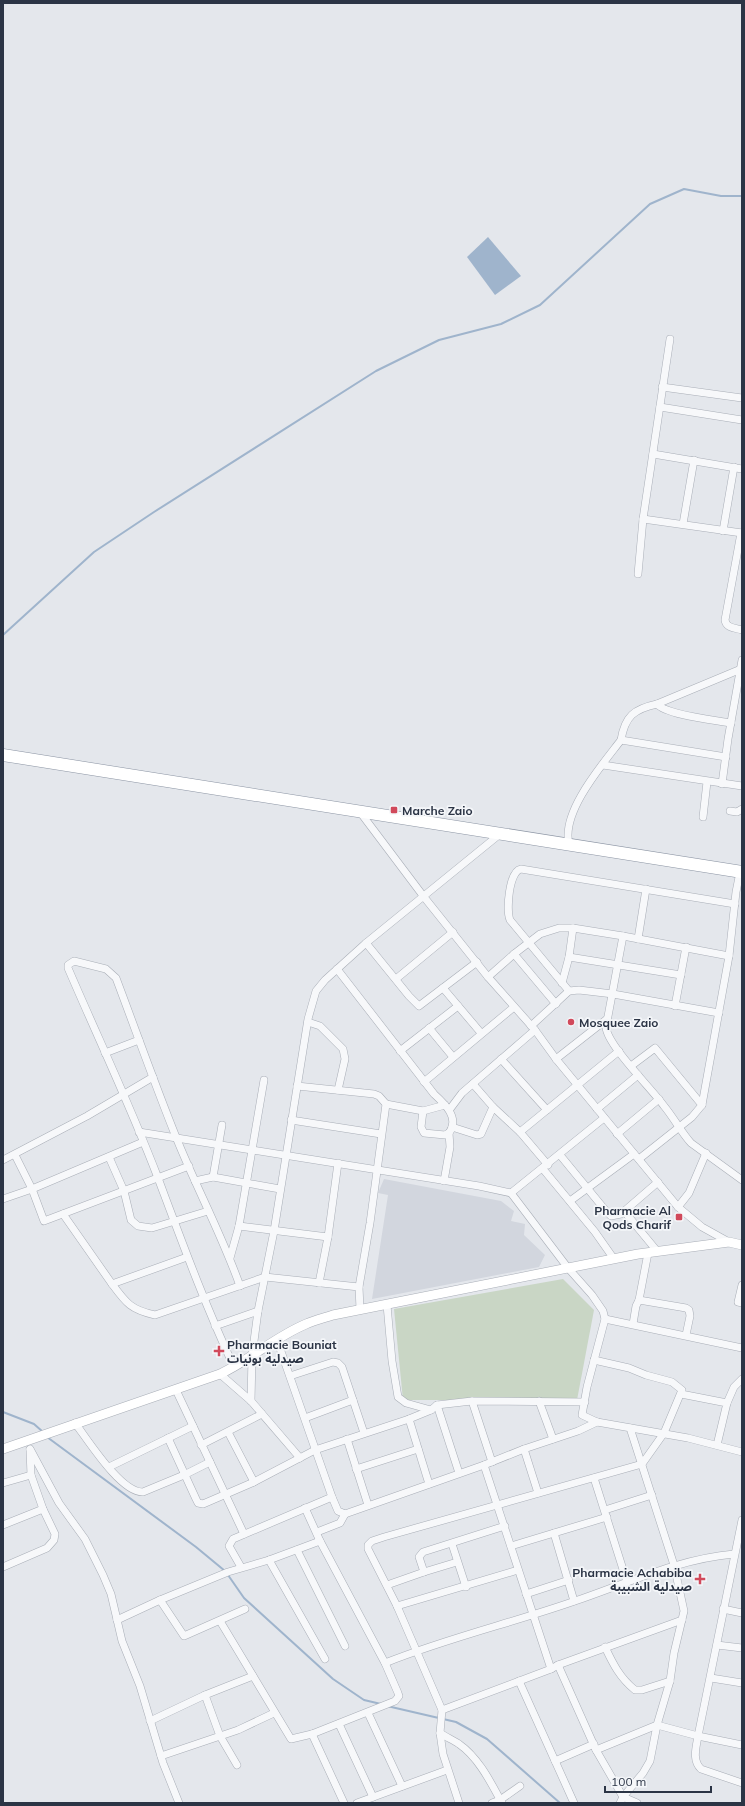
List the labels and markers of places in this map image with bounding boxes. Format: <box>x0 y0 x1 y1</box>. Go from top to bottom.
place label: Marche Zaio <box>402 803 473 818</box>
marker: Marche Zaio <box>389 805 399 815</box>
place label: Mosquee Zaio <box>579 1015 658 1030</box>
marker: Mosquee Zaio <box>566 1017 576 1027</box>
place label: Pharmacie Al Qods Charif <box>594 1203 672 1232</box>
marker: Pharmacie Al Qods Charif <box>674 1212 684 1222</box>
place label: Pharmacie Bouniat صيدلية بونيات <box>227 1337 337 1366</box>
marker: Pharmacie Bouniat صيدلية بونيات <box>214 1346 224 1356</box>
place label: Pharmacie Achabiba صيدلية الشبيبة <box>572 1565 692 1594</box>
marker: Pharmacie Achabiba صيدلية الشبيبة <box>695 1574 705 1584</box>

